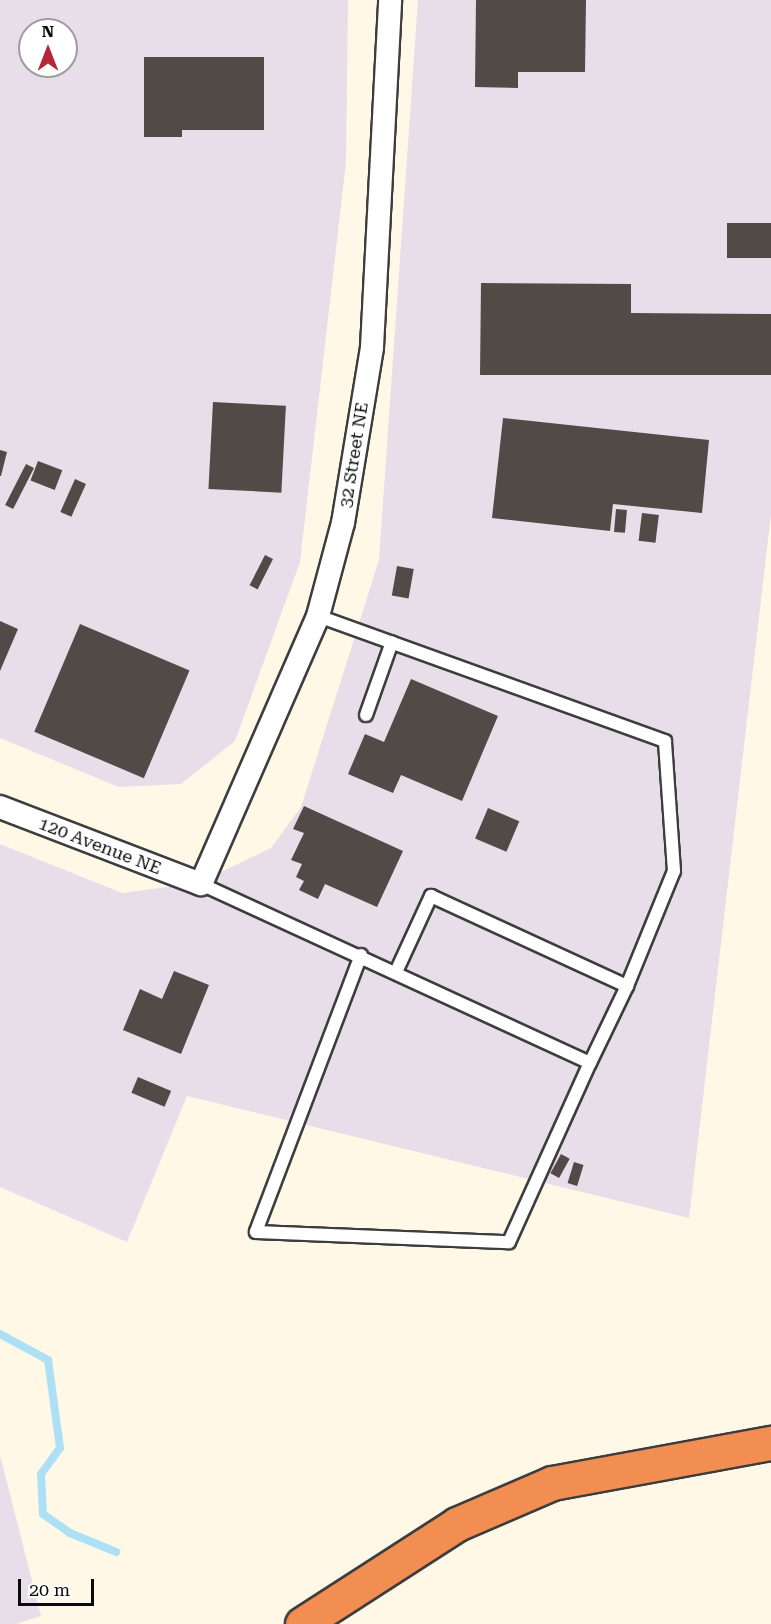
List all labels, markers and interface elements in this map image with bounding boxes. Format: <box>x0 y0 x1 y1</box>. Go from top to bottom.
north arrow <box>18 18 78 78</box>
text: N <box>42 22 54 41</box>
street label: 32 Street NE <box>335 401 373 509</box>
street label: 120 Avenue NE <box>36 813 164 879</box>
scale bar <box>21 1567 98 1605</box>
text: 20 m <box>29 1579 70 1600</box>

